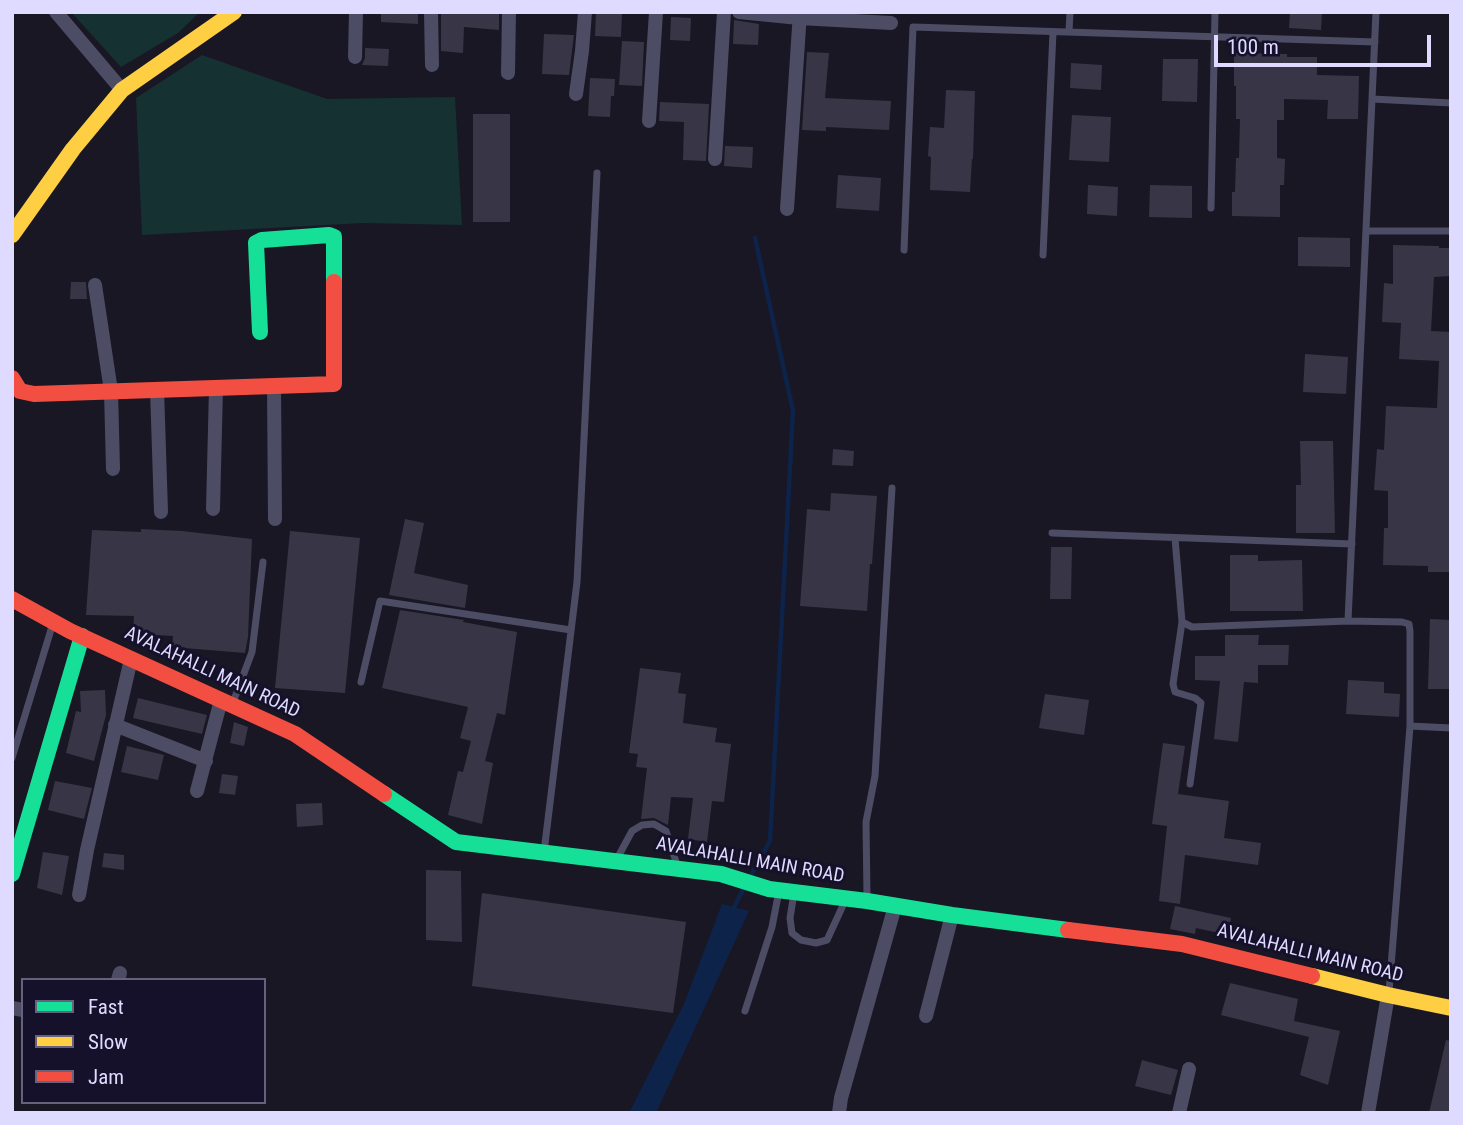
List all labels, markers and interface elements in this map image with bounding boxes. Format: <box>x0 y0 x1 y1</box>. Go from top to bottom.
scale bar <box>1218 21 1435 65</box>
text: 100 m <box>1227 35 1279 59</box>
street label: AVALAHALLI MAIN ROAD <box>121 622 303 724</box>
street label: AVALAHALLI MAIN ROAD <box>654 833 846 889</box>
street label: AVALAHALLI MAIN ROAD <box>1215 920 1405 988</box>
legend <box>21 978 266 1104</box>
text: Fast <box>88 995 124 1019</box>
text: Slow <box>88 1030 128 1054</box>
text: Jam <box>88 1065 124 1089</box>

